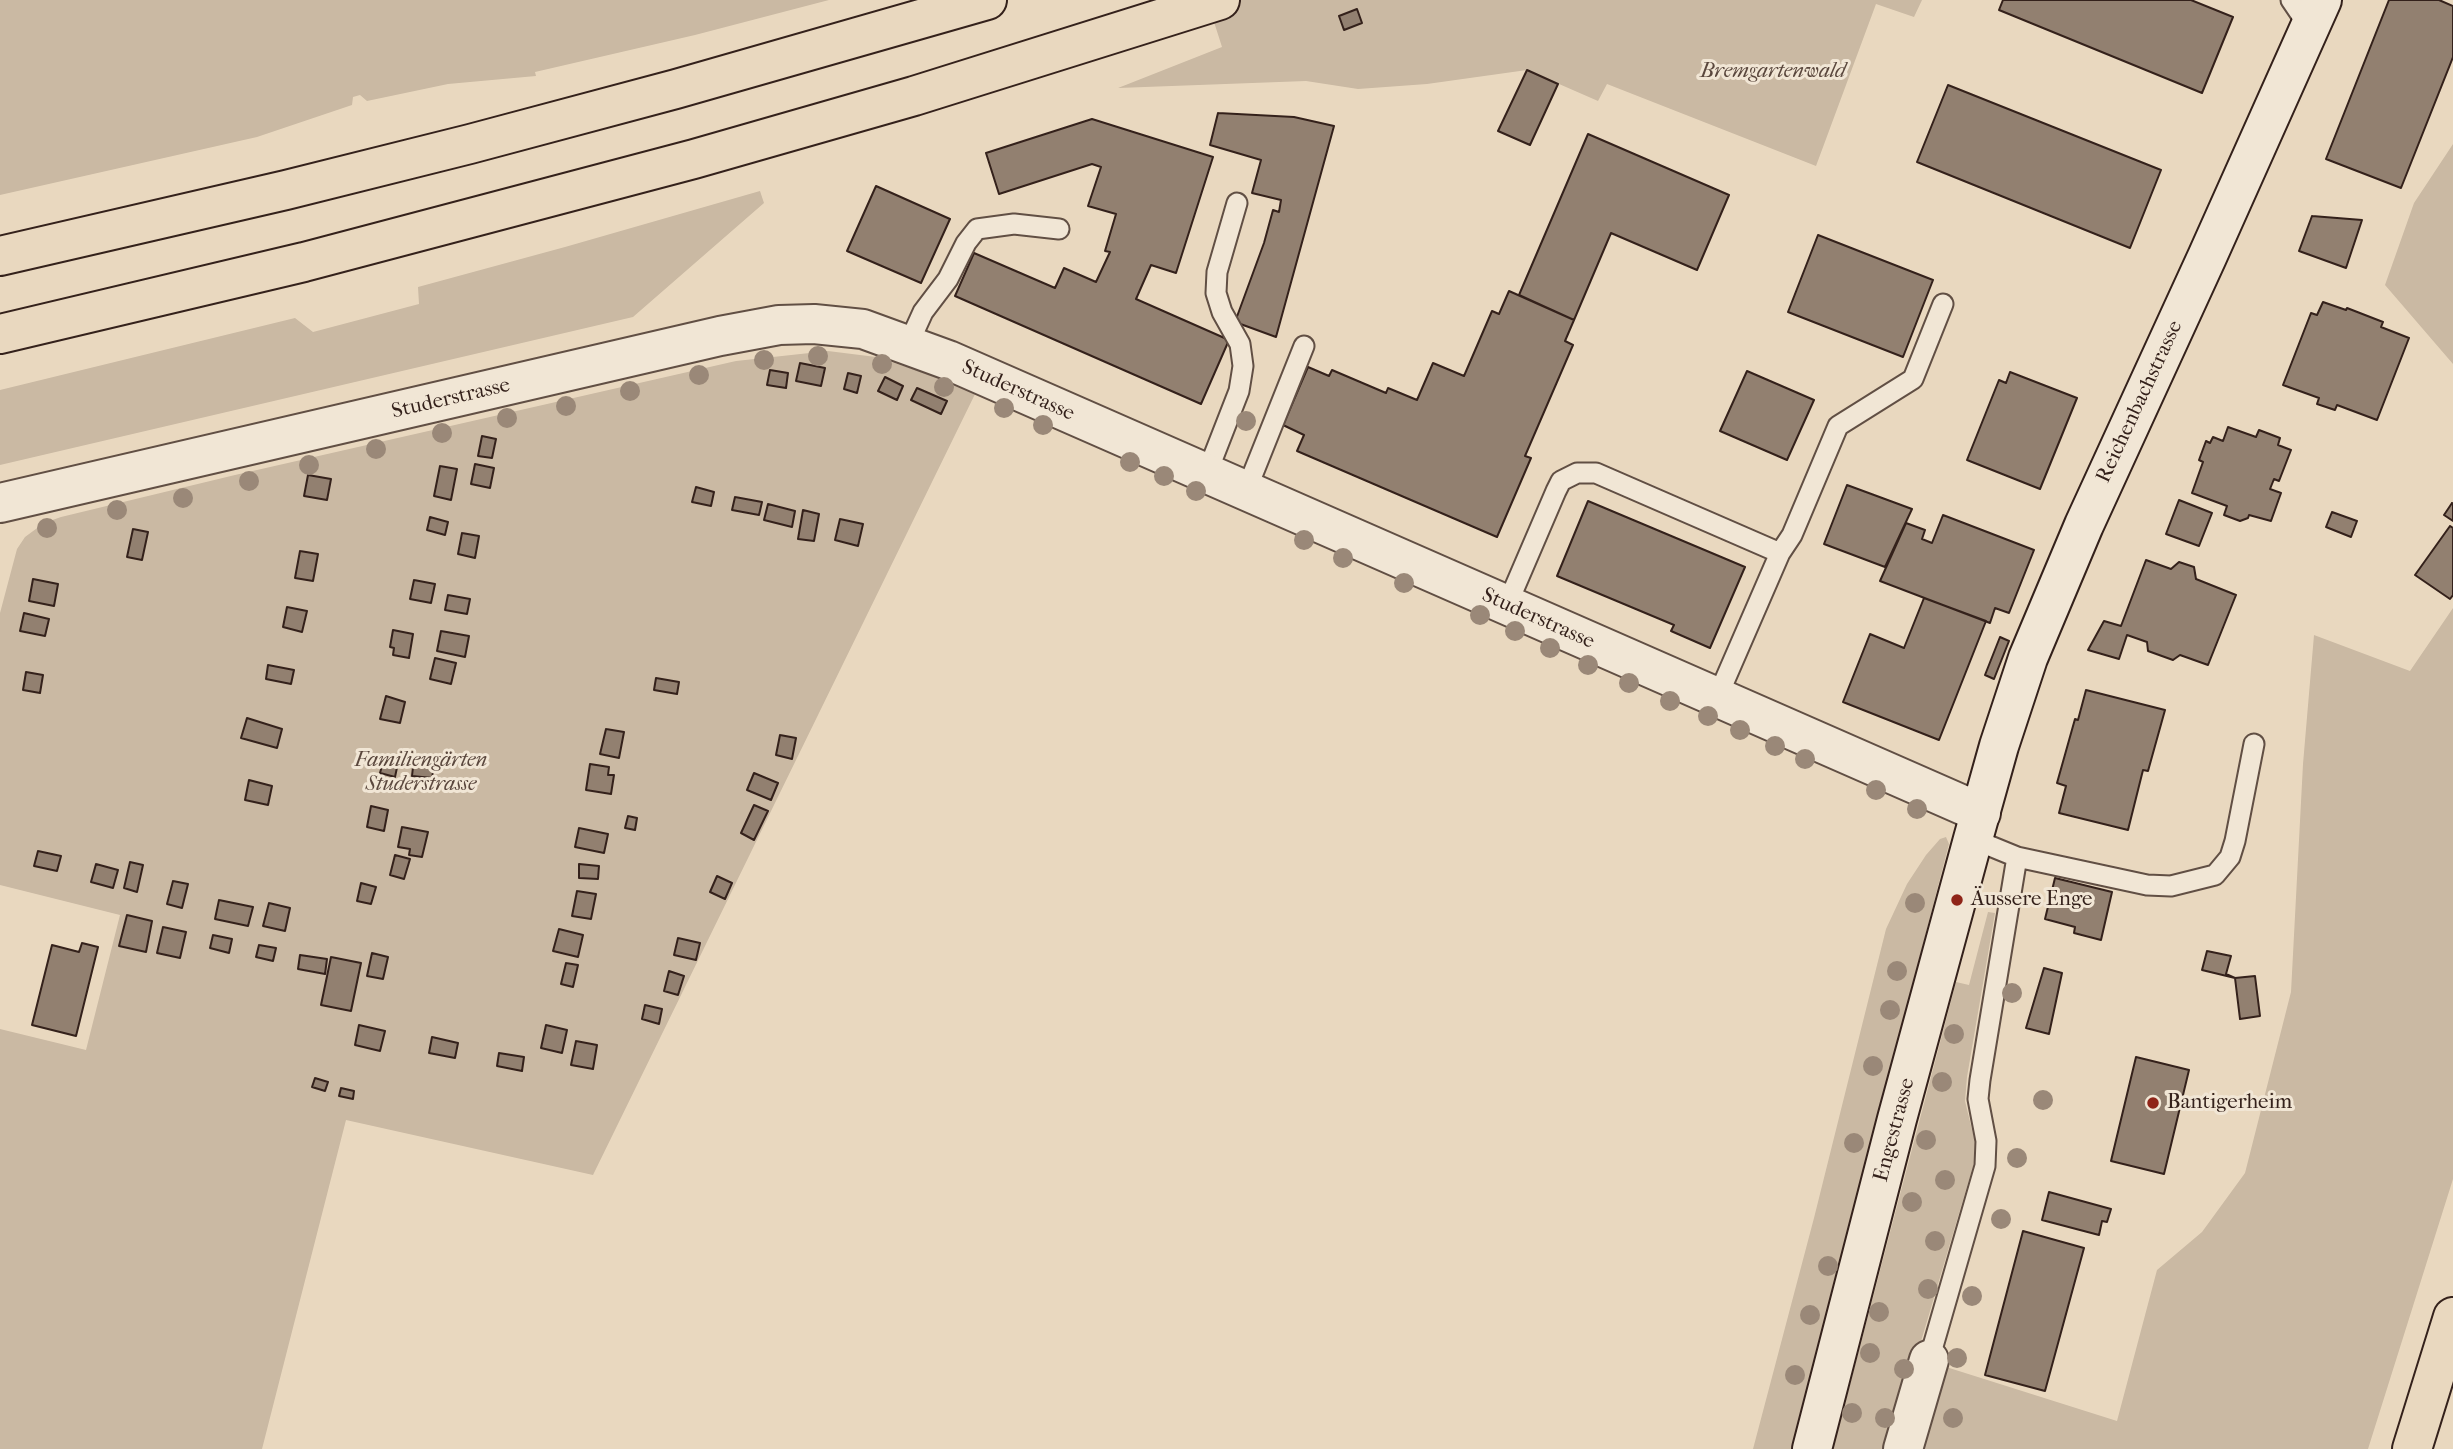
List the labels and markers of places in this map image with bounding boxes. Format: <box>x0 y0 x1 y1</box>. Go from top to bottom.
place label: Äussere Enge <box>1971 887 2092 913</box>
marker: Äussere Enge <box>1949 892 1965 908</box>
place label: Bantigerheim <box>2167 1090 2292 1116</box>
marker: Bantigerheim <box>2145 1095 2161 1111</box>

